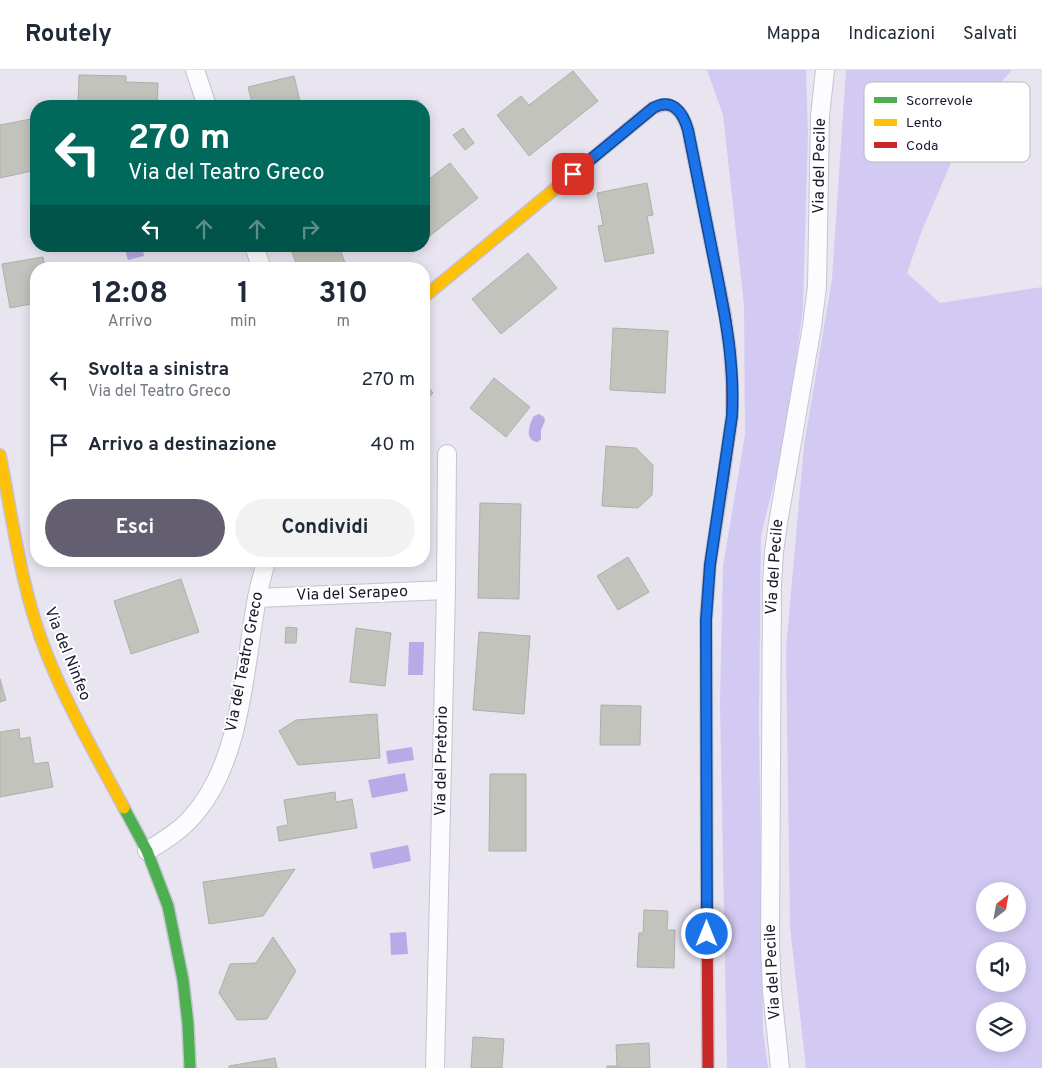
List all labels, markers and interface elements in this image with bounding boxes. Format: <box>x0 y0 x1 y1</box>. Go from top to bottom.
text: Routely <box>25 20 112 50</box>
text: Mappa <box>767 23 820 46</box>
text: Indicazioni <box>848 23 935 46</box>
text: Salvati <box>963 23 1017 46</box>
legend <box>864 82 1030 162</box>
text: Scorrevole <box>906 93 973 110</box>
text: Lento <box>906 115 942 132</box>
text: 270 m <box>128 117 230 161</box>
street label: Via del Pecile <box>809 118 831 214</box>
icon: left <box>45 120 110 185</box>
text: Coda <box>906 138 938 155</box>
pin <box>552 153 594 195</box>
text: Via del Teatro Greco <box>128 160 324 187</box>
icon: arrive <box>559 160 587 188</box>
icon: left <box>137 215 165 243</box>
icon: ahead <box>190 215 218 243</box>
icon: ahead <box>243 215 271 243</box>
icon: right <box>296 215 324 243</box>
text: 12:08 <box>92 276 168 313</box>
text: 1 <box>237 276 249 313</box>
text: 310 <box>318 276 368 313</box>
text: Arrivo <box>108 312 152 332</box>
text: min <box>230 312 257 332</box>
text: m <box>336 312 350 332</box>
text: Svolta a sinistra <box>88 358 229 382</box>
icon: left <box>45 366 73 394</box>
text: 270 m <box>361 368 415 392</box>
text: Via del Teatro Greco <box>88 382 231 402</box>
icon: arrive <box>45 431 73 459</box>
text: Arrivo a destinazione <box>88 433 277 457</box>
text: 40 m <box>370 433 415 457</box>
button: Esci <box>45 499 225 557</box>
button: Condividi <box>235 499 415 557</box>
street label: Via del Pecile <box>762 518 788 616</box>
street label: Via del Serapeo <box>296 582 408 606</box>
street label: Via del Teatro Greco <box>222 590 268 734</box>
street label: Via del Ninfeo <box>39 604 95 704</box>
street label: Via del Pretorio <box>431 706 453 816</box>
north arrow <box>976 882 1026 932</box>
map controls <box>976 882 1026 1052</box>
position arrow <box>680 907 732 959</box>
street label: Via del Pecile <box>760 923 786 1021</box>
button: sound <box>976 942 1026 992</box>
button: layers <box>976 1002 1026 1052</box>

